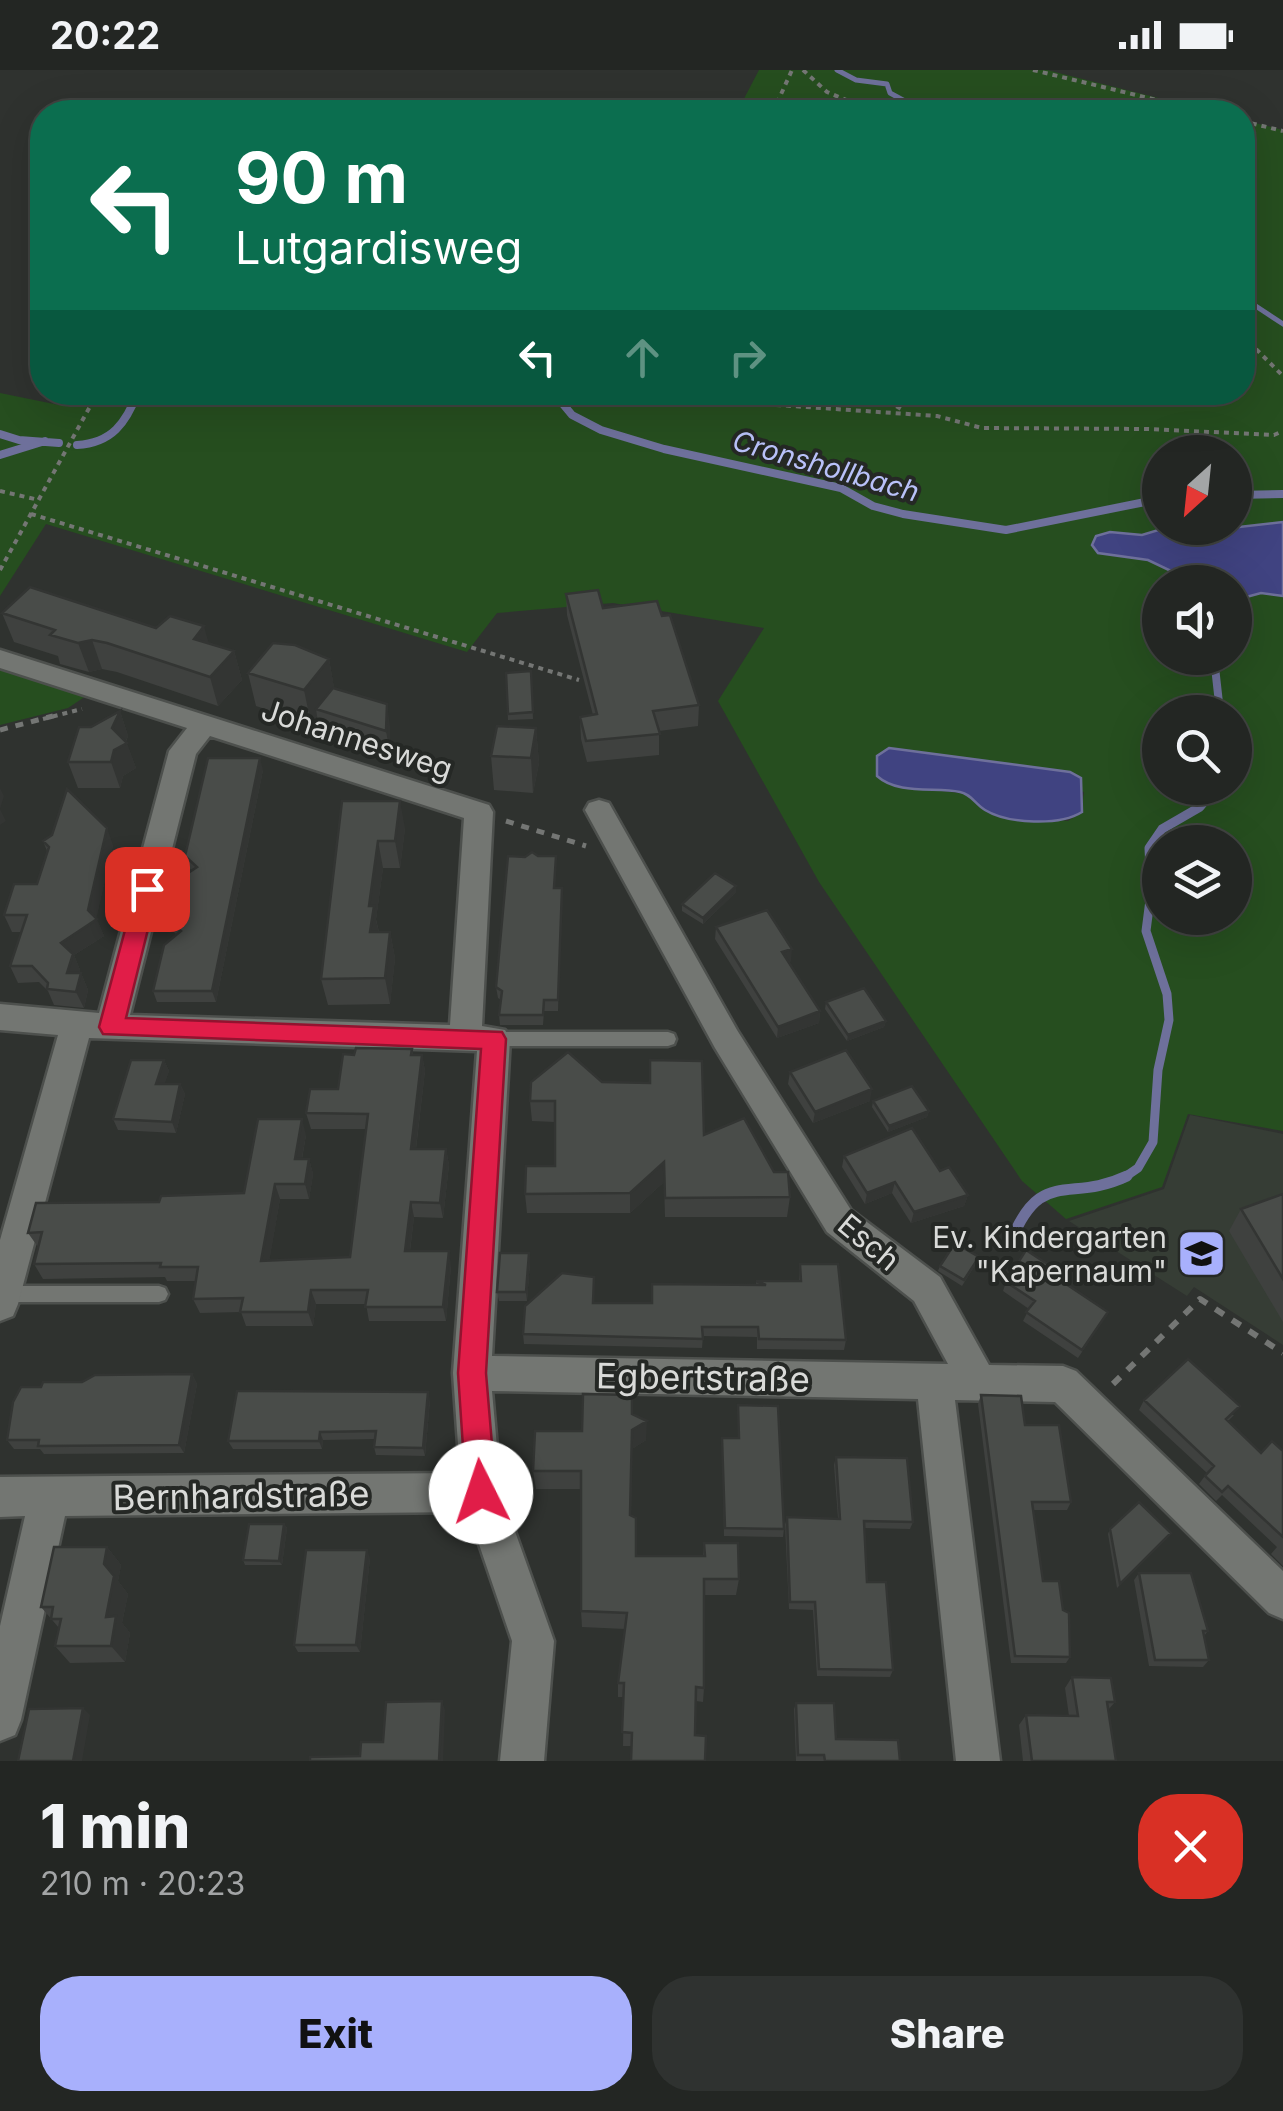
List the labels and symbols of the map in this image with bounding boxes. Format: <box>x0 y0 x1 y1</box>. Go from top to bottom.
water label: Cronshollbach <box>729 423 923 509</box>
north arrow <box>1142 435 1252 545</box>
street label: Johannesweg <box>257 691 457 787</box>
pin <box>105 847 190 932</box>
street label: Esch <box>831 1206 907 1278</box>
place label: Ev. Kindergarten "Kapernaum" <box>932 1219 1167 1289</box>
school or university icon: Ev. Kindergarten "Kapernaum" <box>1176 1228 1228 1280</box>
street label: Egbertstraße <box>596 1354 810 1400</box>
position arrow <box>429 1440 533 1544</box>
street label: Bernhardstraße <box>112 1472 370 1518</box>

